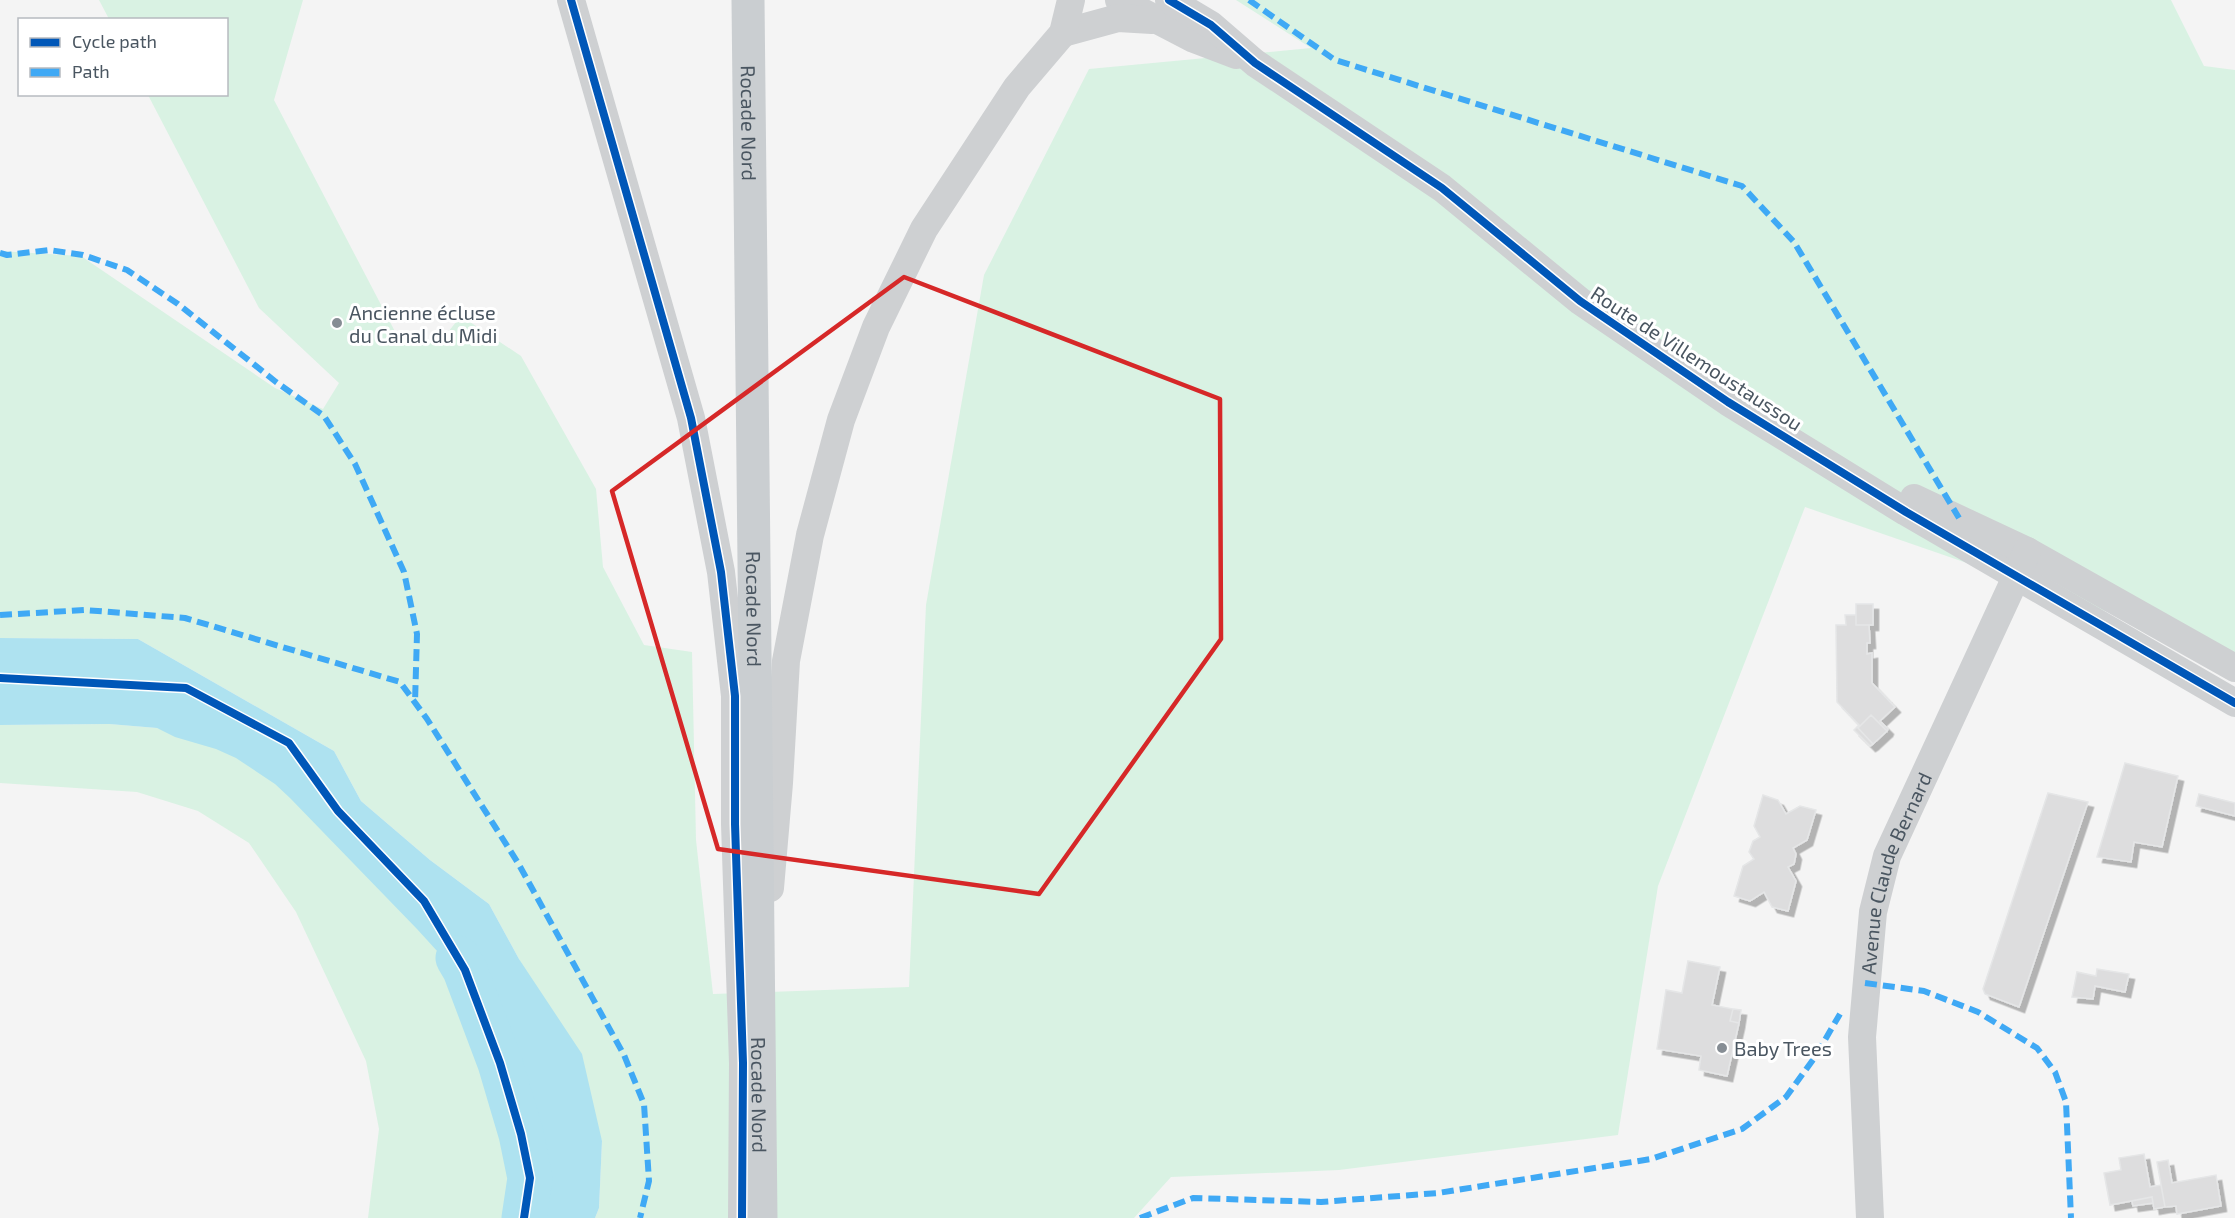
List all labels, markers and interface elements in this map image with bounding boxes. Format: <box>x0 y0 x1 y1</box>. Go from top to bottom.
legend <box>18 18 228 96</box>
text: Cycle path <box>72 30 157 52</box>
text: Path <box>72 60 110 82</box>
street label: Rocade Nord <box>737 65 762 181</box>
street label: Route de Villemoustaussou <box>1587 281 1807 435</box>
place label: Ancienne écluse du Canal du Midi <box>349 300 497 347</box>
marker: Ancienne écluse du Canal du Midi <box>330 316 344 330</box>
street label: Rocade Nord <box>742 551 767 667</box>
street label: Avenue Claude Bernard <box>1856 768 1936 975</box>
place label: Baby Trees <box>1734 1036 1832 1060</box>
street label: Rocade Nord <box>747 1037 772 1153</box>
marker: Baby Trees <box>1715 1041 1729 1055</box>

